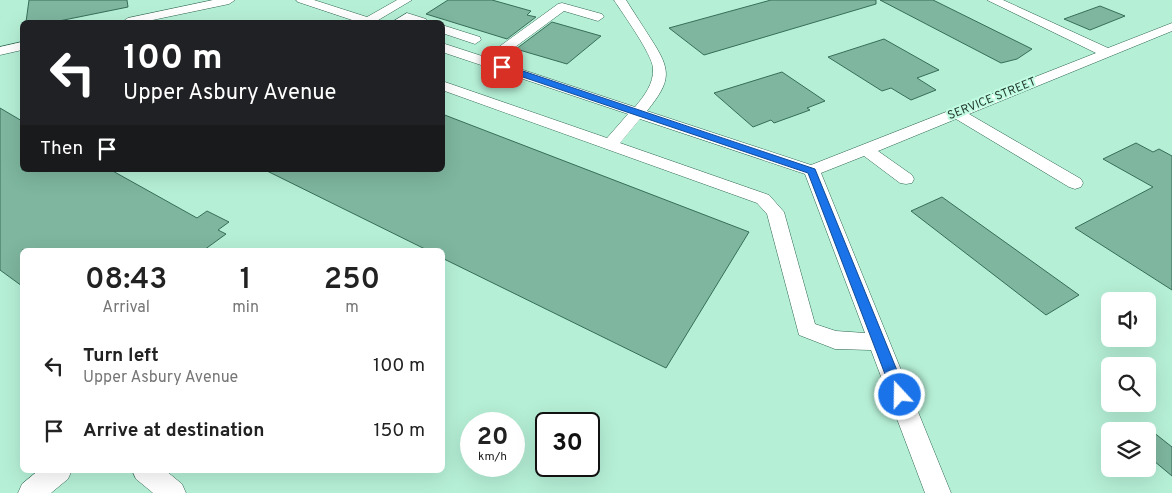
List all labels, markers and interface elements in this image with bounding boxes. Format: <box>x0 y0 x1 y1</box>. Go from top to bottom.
text: 100 m <box>123 37 223 81</box>
icon: left <box>40 40 105 105</box>
pin <box>481 46 523 88</box>
icon: arrive <box>488 53 516 81</box>
street label: SERVICE STREET <box>945 74 1039 124</box>
text: Upper Asbury Avenue <box>123 80 336 107</box>
icon: arrive <box>93 135 121 163</box>
text: Then <box>40 137 83 161</box>
text: 08:43 <box>85 262 167 299</box>
text: 1 <box>240 262 251 299</box>
text: 250 <box>324 262 380 299</box>
map controls <box>1101 292 1156 477</box>
button: sound <box>1101 292 1156 347</box>
text: Arrival <box>102 298 150 318</box>
text: min <box>232 298 259 318</box>
text: m <box>345 298 359 318</box>
text: Turn left <box>83 344 159 368</box>
icon: left <box>40 352 68 380</box>
text: 100 m <box>373 354 425 378</box>
button: search <box>1101 357 1156 412</box>
text: Upper Asbury Avenue <box>83 368 238 388</box>
position arrow <box>873 368 925 420</box>
speed limit sign: 30 <box>535 412 600 477</box>
icon: arrive <box>40 417 68 445</box>
text: Arrive at destination <box>83 419 264 443</box>
text: 150 m <box>373 419 425 443</box>
text: 20 <box>477 422 508 454</box>
button: layers <box>1101 422 1156 477</box>
text: km/h <box>478 449 507 465</box>

